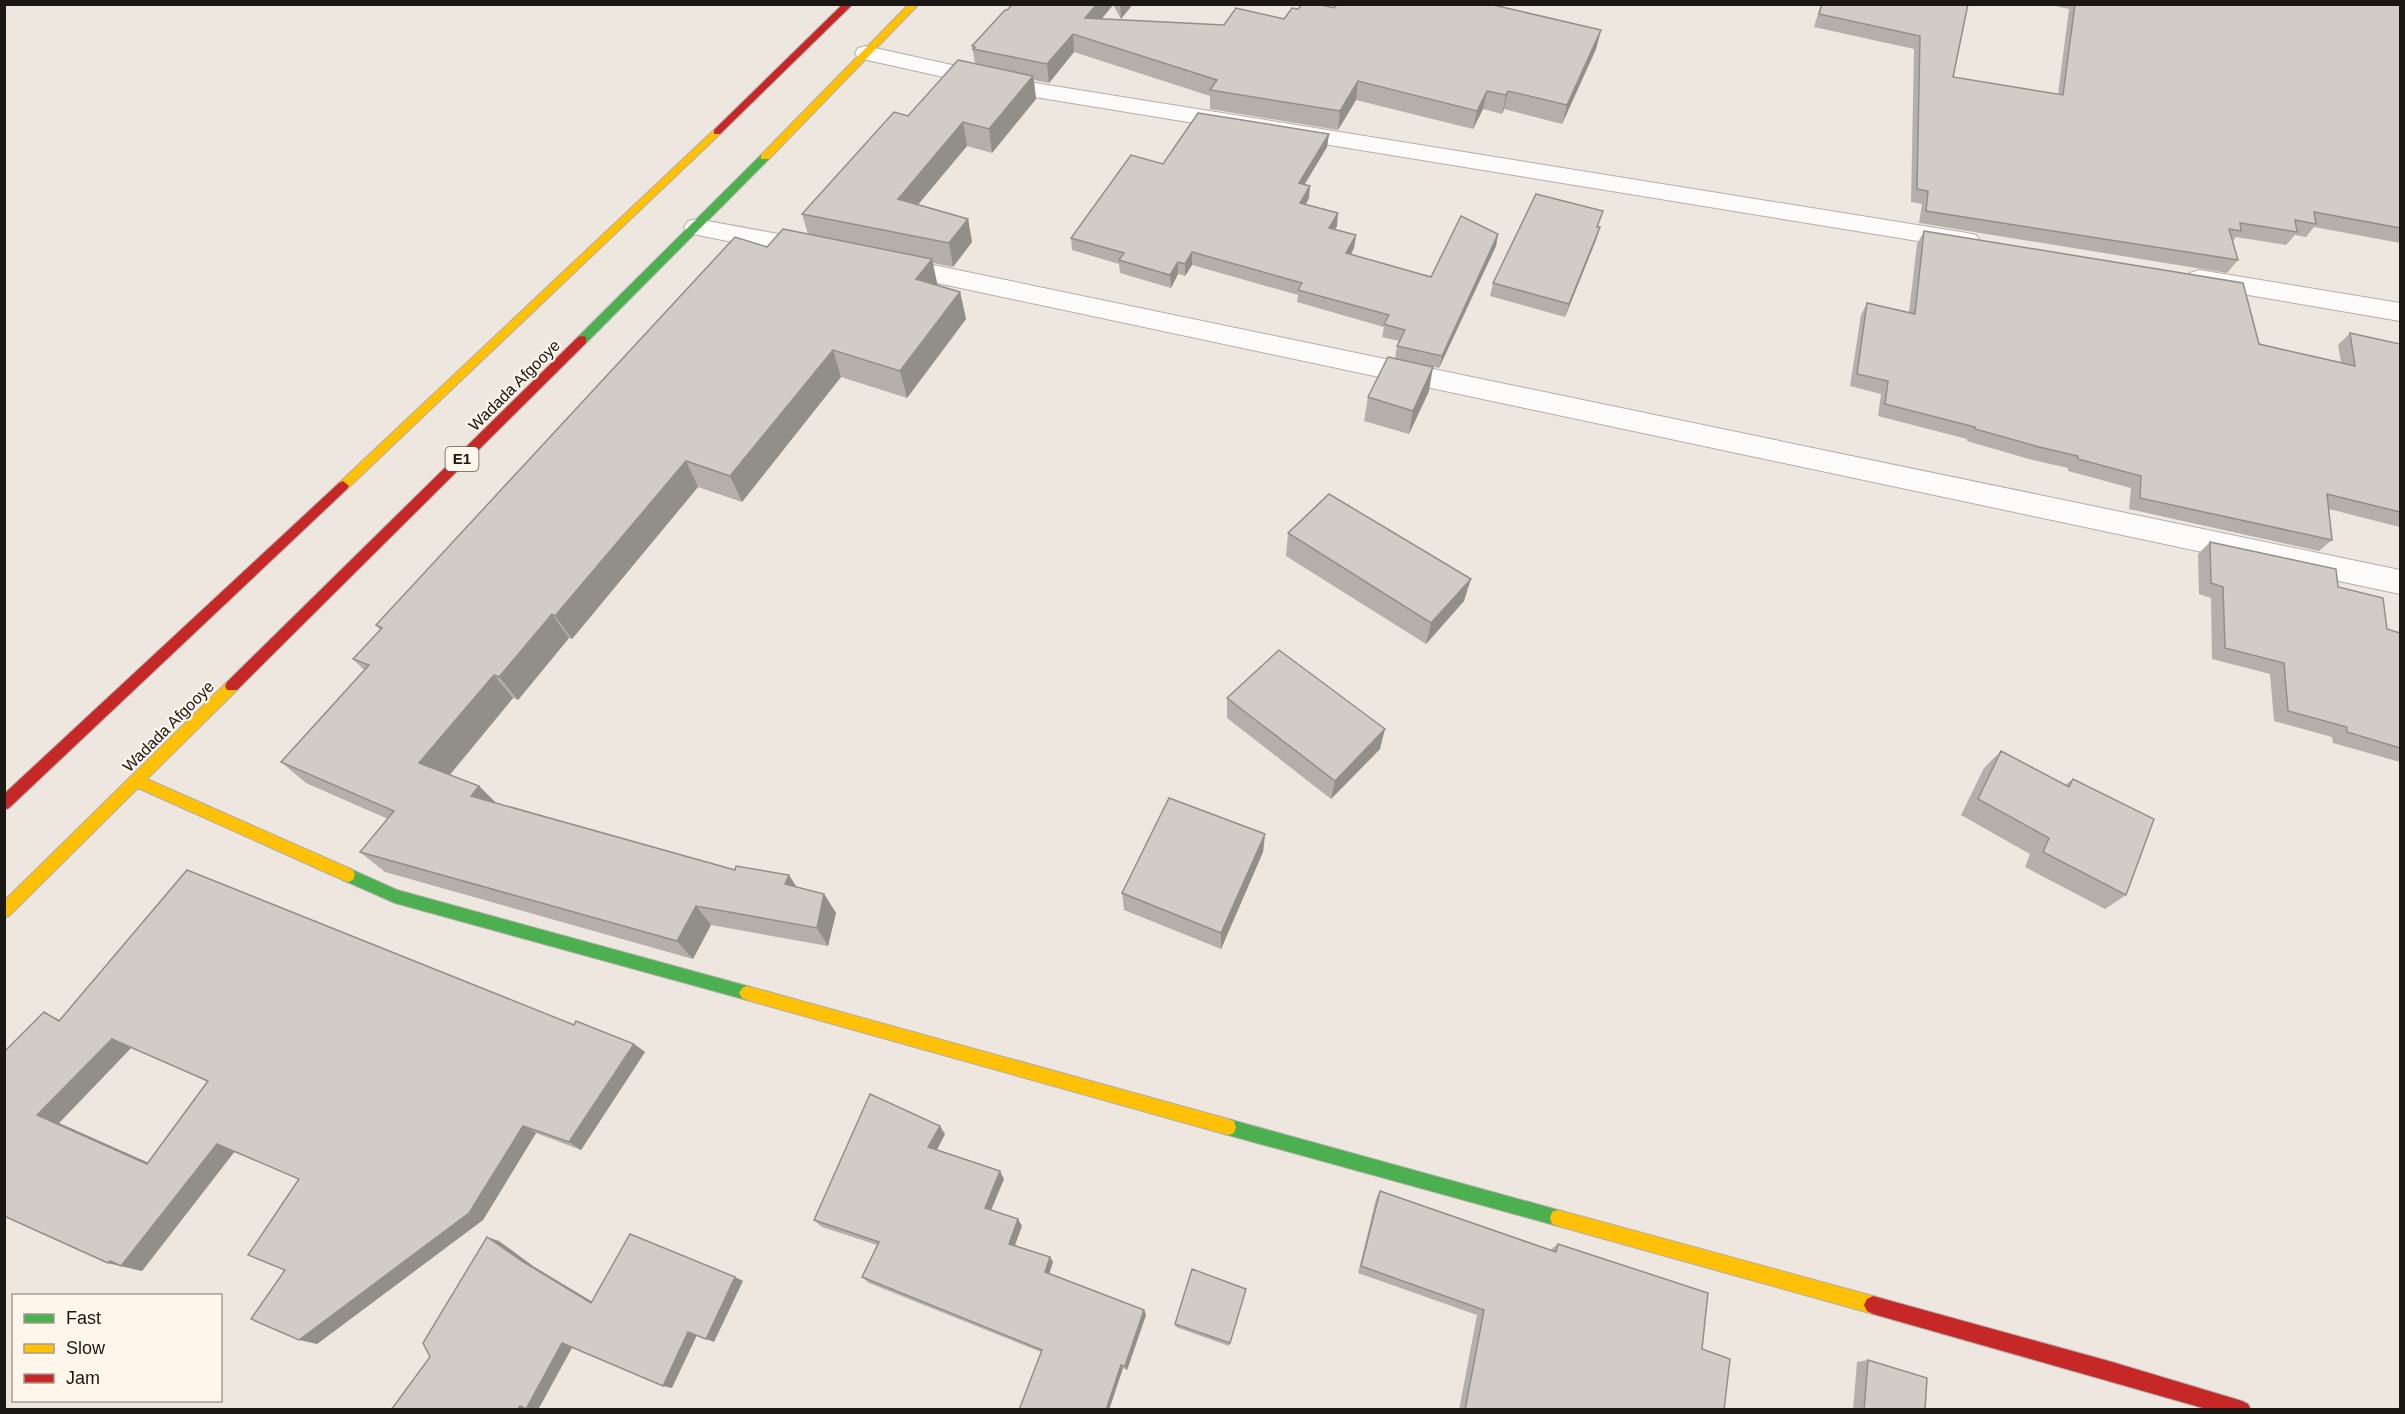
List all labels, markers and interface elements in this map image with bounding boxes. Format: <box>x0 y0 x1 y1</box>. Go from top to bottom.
street label: Wadada Afgooye <box>465 336 563 434</box>
road number: E1 <box>446 447 478 471</box>
street label: Wadada Afgooye <box>119 677 217 775</box>
legend <box>12 1294 222 1402</box>
text: Fast <box>66 1308 101 1328</box>
text: Slow <box>66 1338 106 1358</box>
text: Jam <box>66 1368 100 1388</box>

